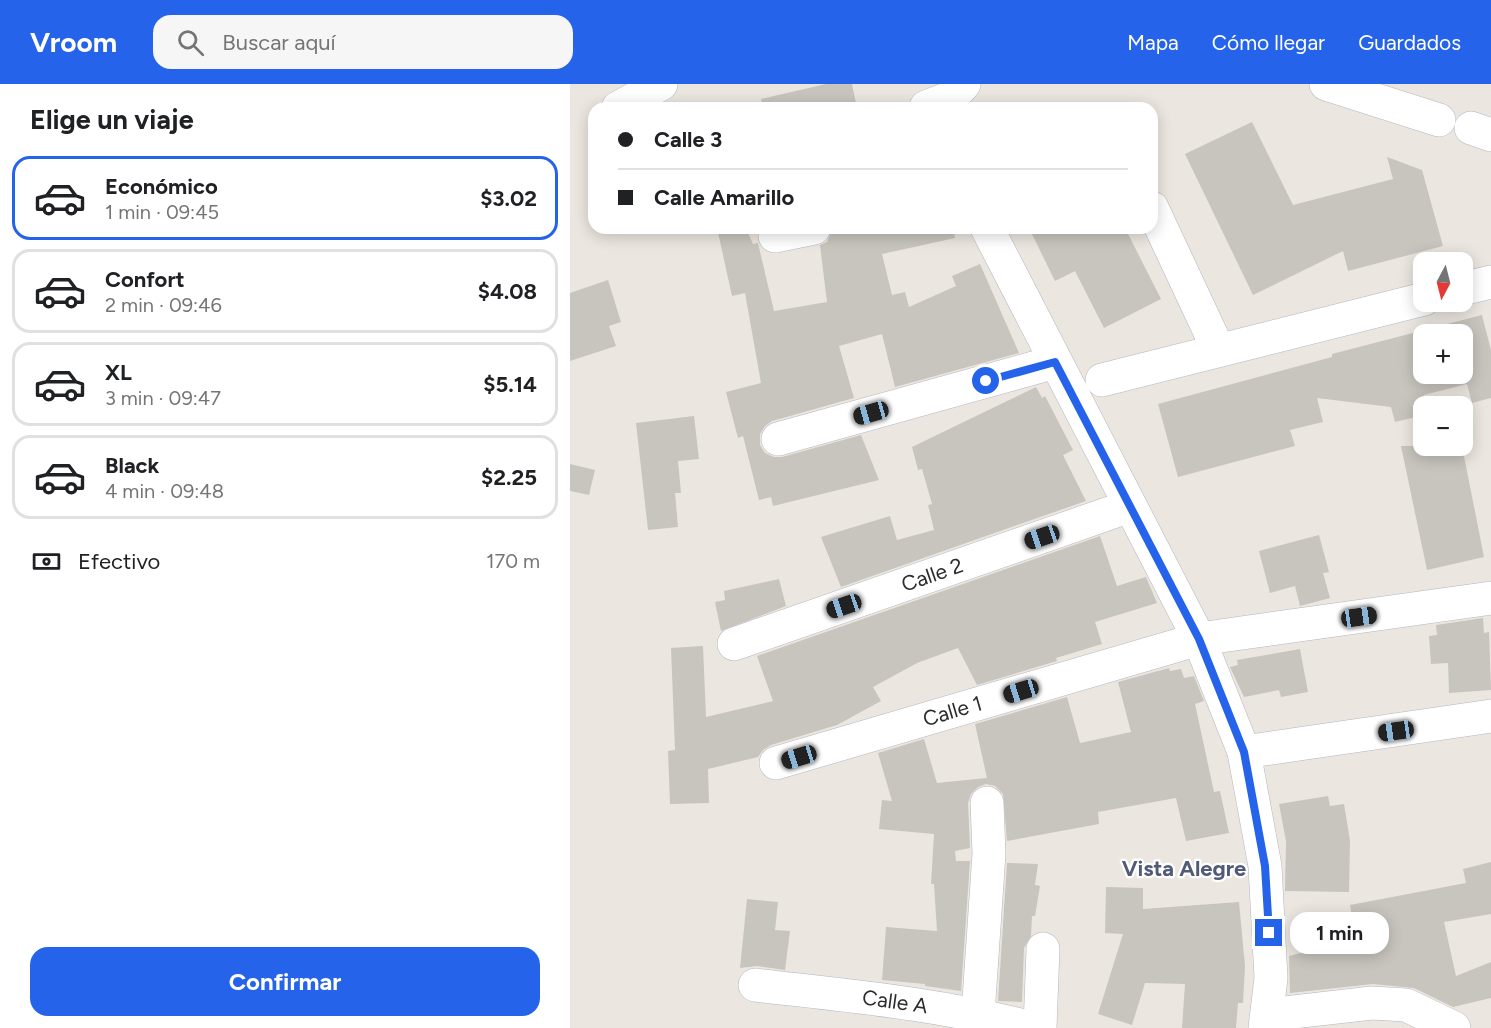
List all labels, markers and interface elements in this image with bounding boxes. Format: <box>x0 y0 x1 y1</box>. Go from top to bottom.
search box <box>153 15 573 69</box>
text: Vroom <box>30 25 117 59</box>
icon: search <box>174 26 207 59</box>
text: Buscar aquí <box>222 29 336 56</box>
text: Mapa <box>1127 30 1179 55</box>
text: Cómo llegar <box>1212 30 1325 55</box>
text: Guardados <box>1358 30 1461 55</box>
text: Elige un viaje <box>30 103 194 136</box>
text: Calle 3 <box>654 126 722 153</box>
icon: car <box>33 171 87 225</box>
text: Económico <box>105 173 218 200</box>
text: Calle Amarillo <box>654 184 794 211</box>
text: $3.02 <box>480 185 537 212</box>
text: 1 min · 09:45 <box>105 200 219 224</box>
north arrow <box>1413 252 1473 312</box>
map controls <box>1413 252 1473 456</box>
icon: car <box>33 264 87 318</box>
text: Confort <box>105 266 185 293</box>
text: $4.08 <box>478 278 537 305</box>
text: 2 min · 09:46 <box>105 293 222 317</box>
button: + <box>1413 324 1473 384</box>
icon: car <box>33 357 87 411</box>
text: XL <box>105 359 132 386</box>
route start <box>972 367 999 394</box>
text: $5.14 <box>483 371 537 398</box>
text: 3 min · 09:47 <box>105 386 221 410</box>
button: − <box>1413 396 1473 456</box>
car <box>851 399 891 427</box>
icon: car <box>33 450 87 504</box>
text: Black <box>105 452 159 479</box>
text: $2.25 <box>481 464 537 491</box>
text: 4 min · 09:48 <box>105 479 224 503</box>
car <box>1022 523 1062 551</box>
icon: cash <box>30 545 63 578</box>
text: Efectivo <box>78 548 160 575</box>
text: 170 m <box>486 549 540 573</box>
street label: Calle 2 <box>898 552 966 597</box>
car <box>824 592 864 620</box>
car <box>1340 606 1378 628</box>
car <box>1001 677 1041 705</box>
street label: Calle 1 <box>920 690 985 731</box>
car <box>1377 720 1415 742</box>
car <box>779 743 819 771</box>
district label: Vista Alegre <box>1122 855 1246 882</box>
callout: 1 min <box>1290 912 1389 954</box>
route end <box>1255 919 1282 946</box>
text: 1 min <box>1316 921 1363 945</box>
button: Confirmar <box>30 947 540 1016</box>
street label: Calle A <box>861 984 930 1018</box>

